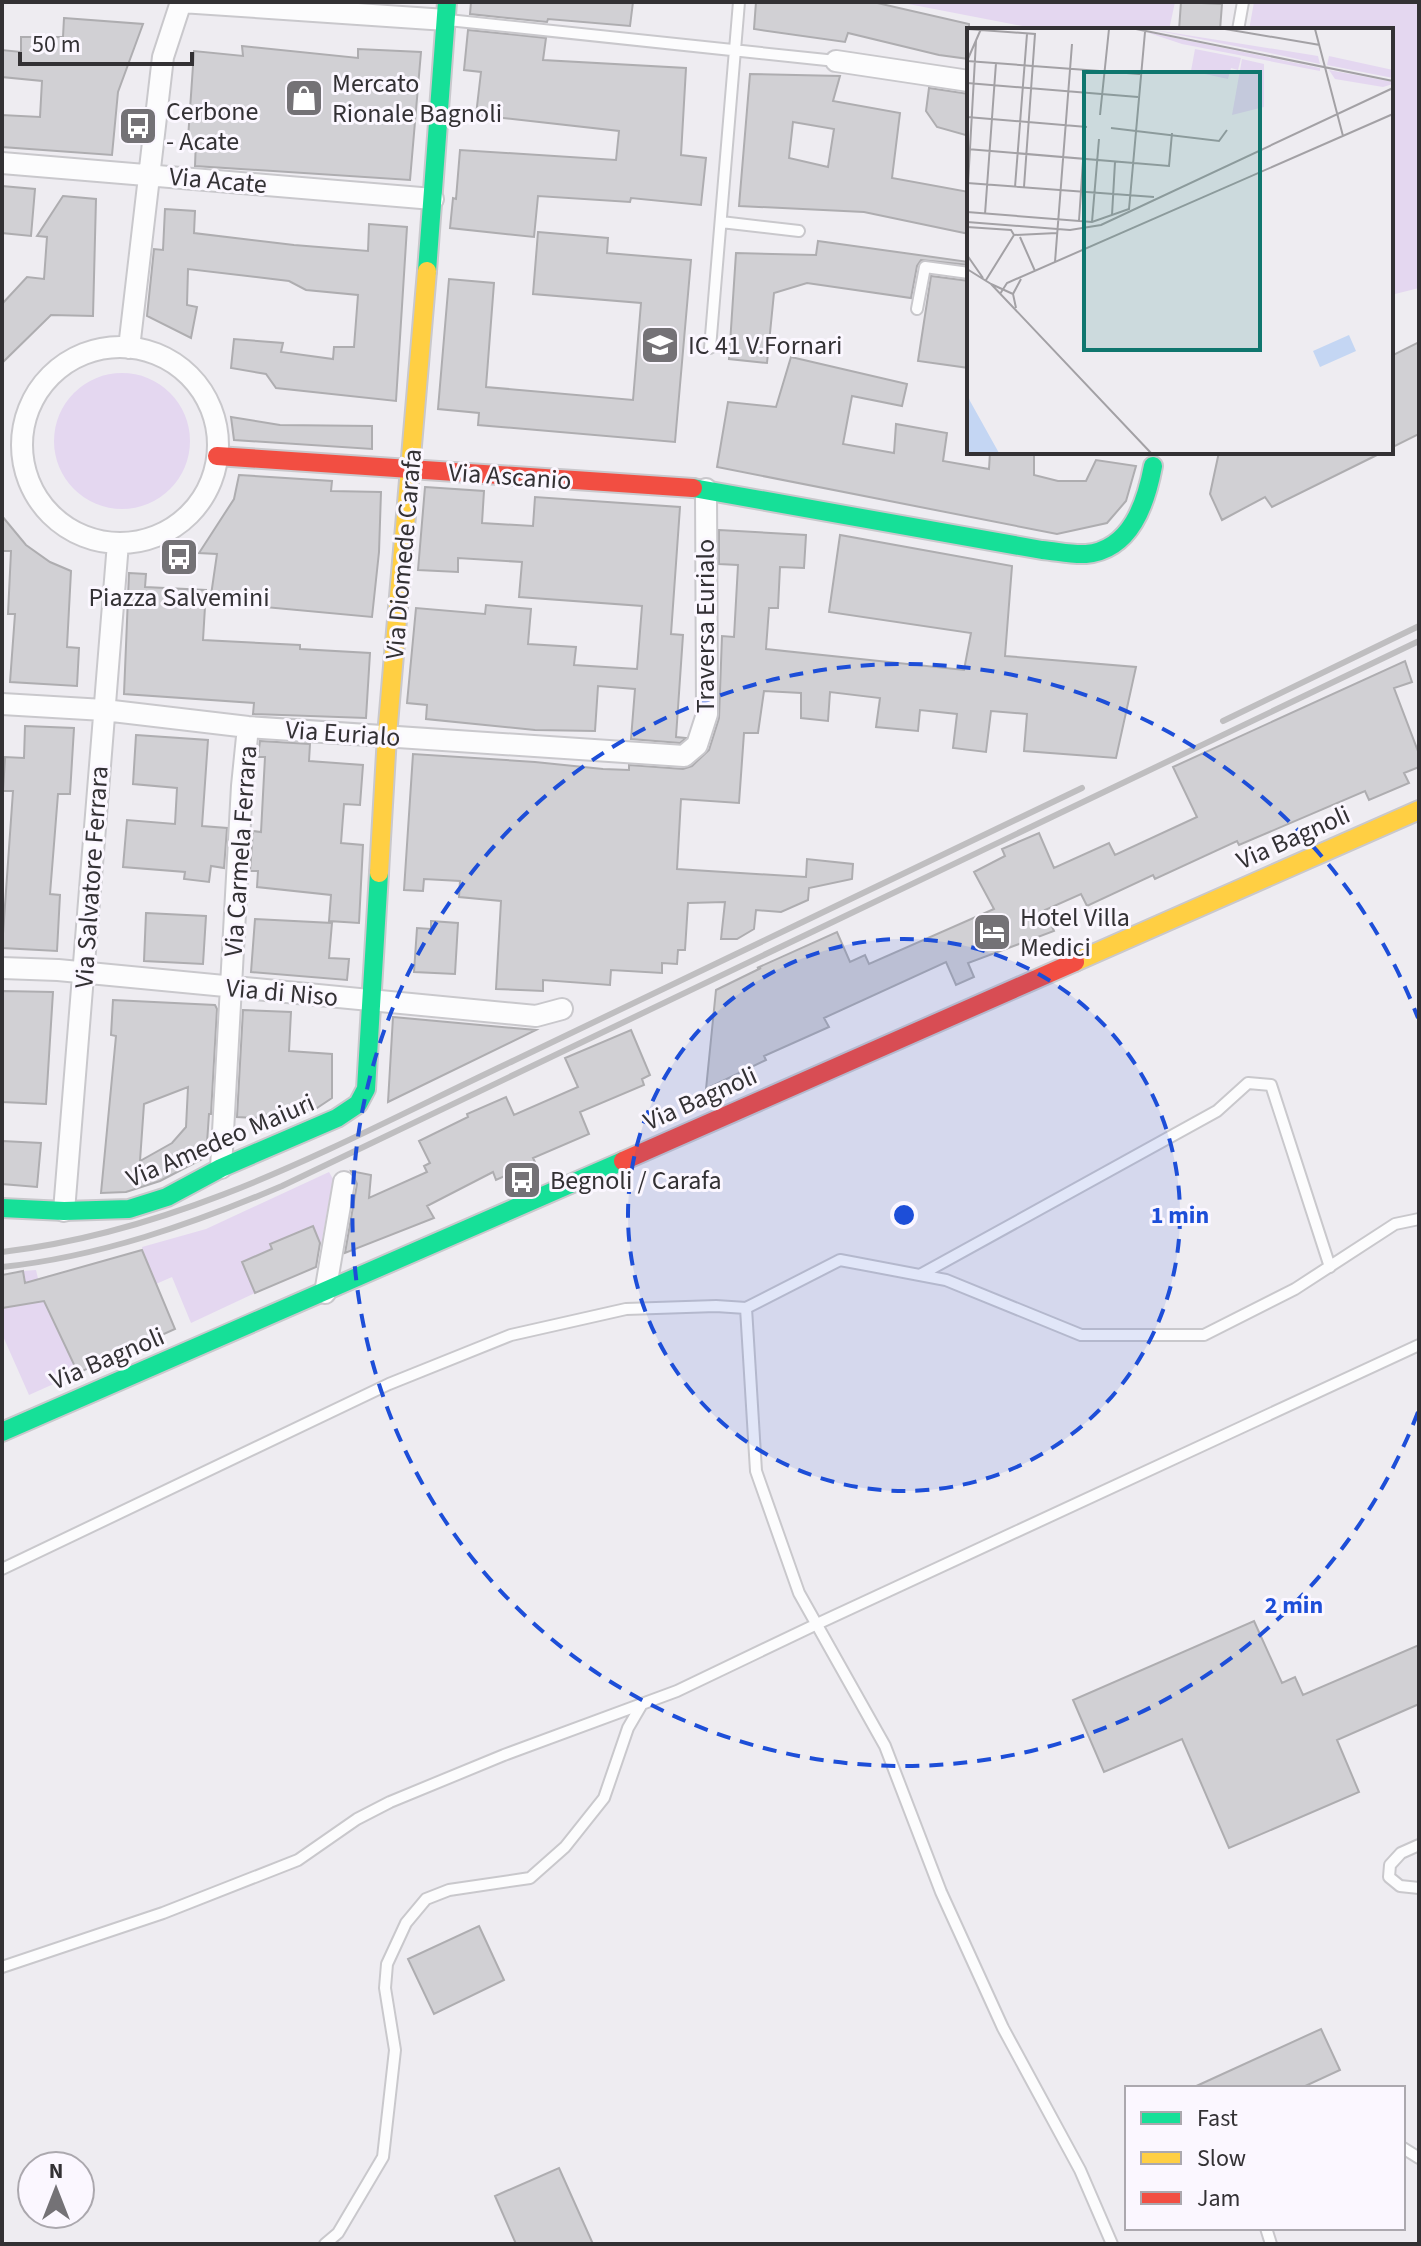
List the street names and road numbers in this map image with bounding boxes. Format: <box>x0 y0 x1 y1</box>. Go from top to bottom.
street label: Via Acate <box>168 158 268 203</box>
street label: Via Diomede Carafa <box>376 447 431 661</box>
street label: Via Ascanio <box>447 454 573 499</box>
street label: Traversa Eurialo <box>687 539 724 713</box>
street label: Via Eurialo <box>284 711 402 756</box>
street label: Via Carmela Ferrara <box>215 744 266 958</box>
street label: Via Salvatore Ferrara <box>65 765 118 989</box>
street label: Via Bagnoli <box>1230 796 1356 879</box>
street label: Via di Niso <box>224 969 340 1016</box>
street label: Via Bagnoli <box>637 1057 763 1140</box>
street label: Via Amedeo Maiuri <box>120 1084 320 1197</box>
street label: Via Bagnoli <box>44 1318 170 1399</box>

